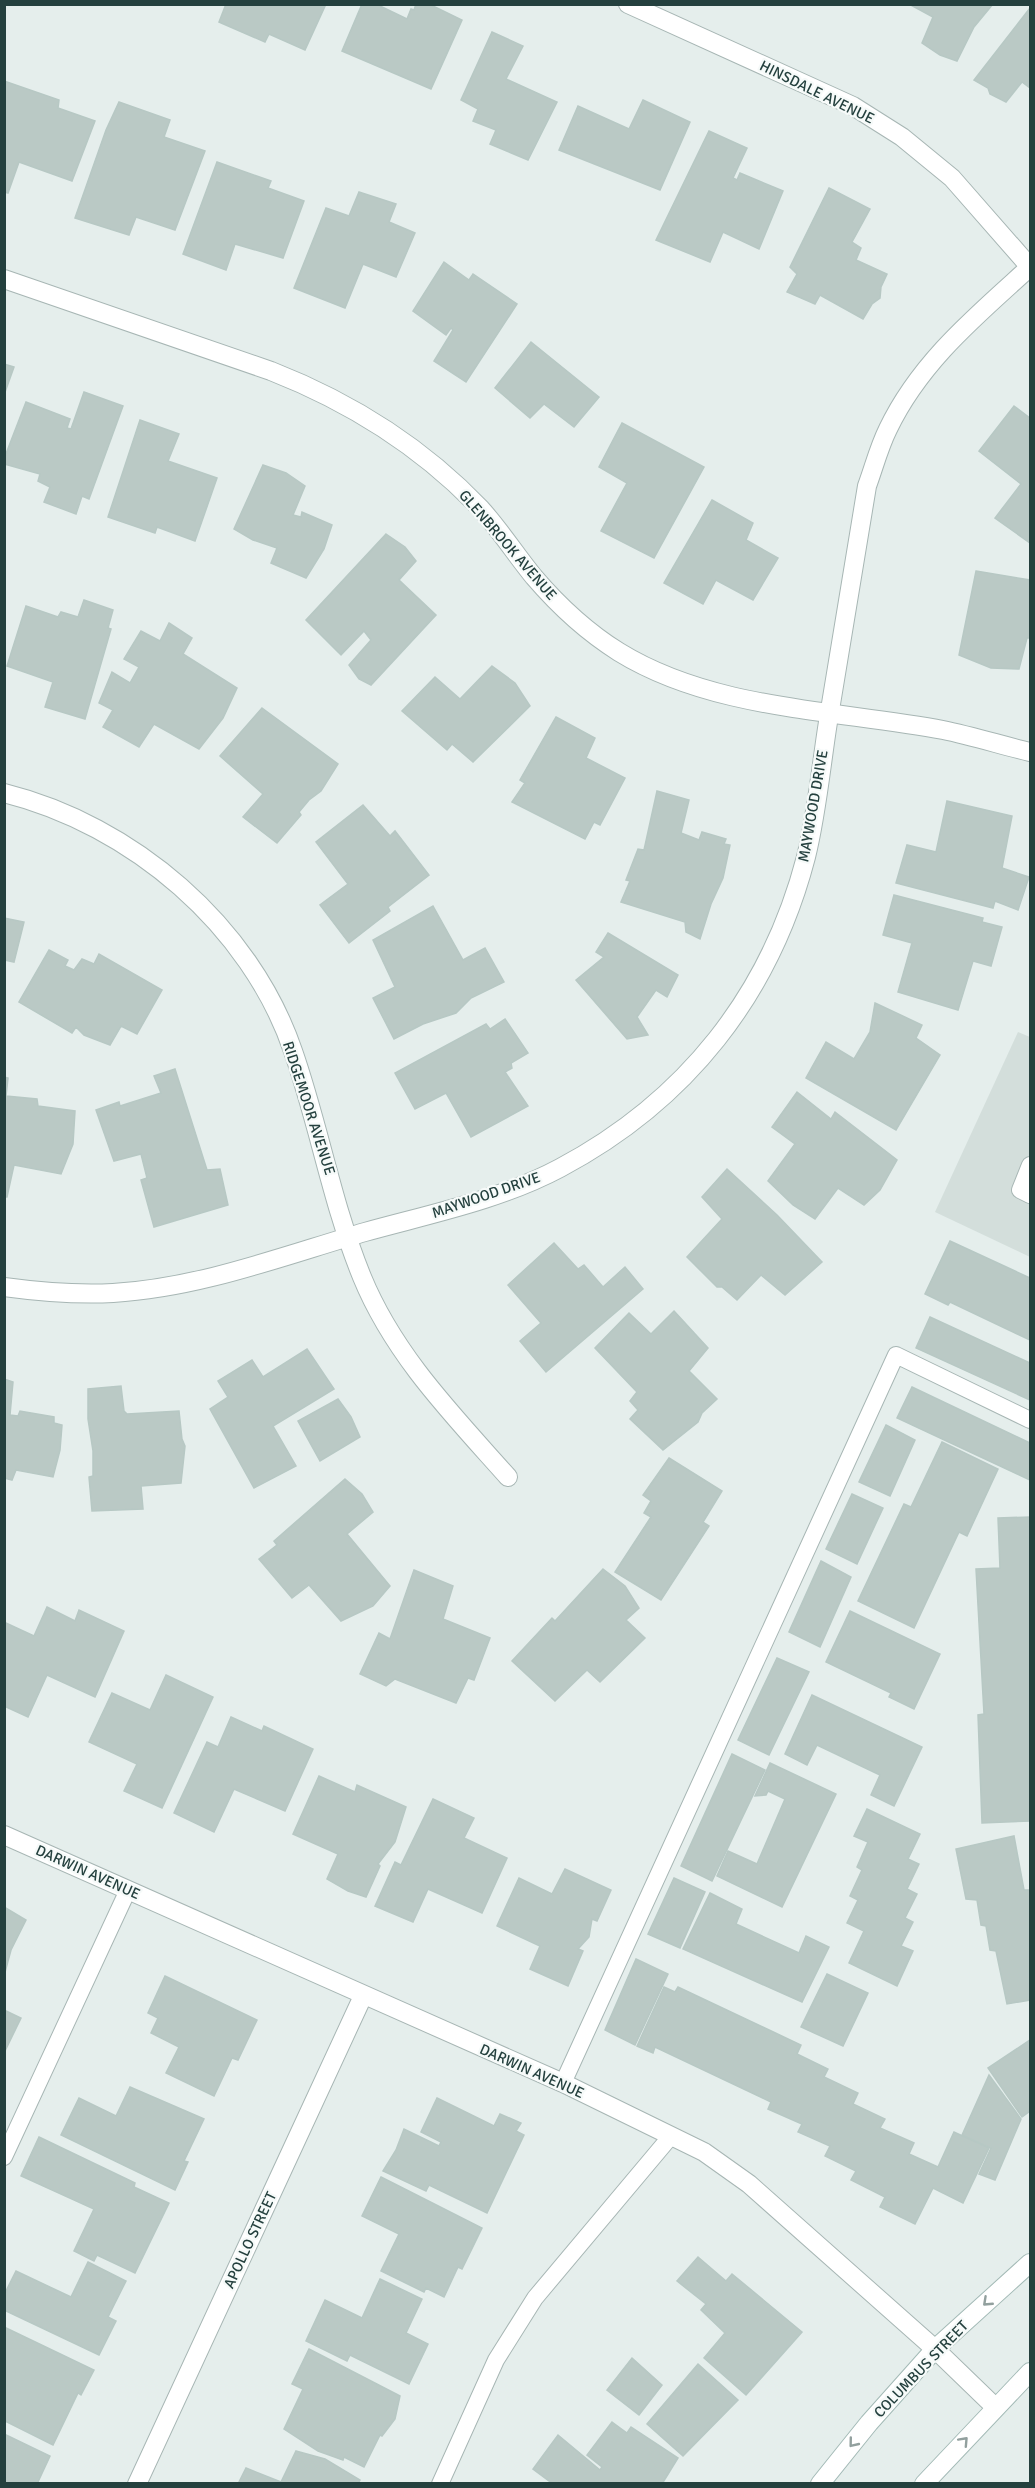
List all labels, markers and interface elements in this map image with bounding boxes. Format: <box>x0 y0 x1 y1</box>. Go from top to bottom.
street label: HINSDALE AVENUE <box>757 56 877 128</box>
street label: GLENBROOK AVENUE <box>455 486 561 604</box>
street label: MAYWOOD DRIVE <box>794 748 832 864</box>
street label: RIDGEMOOR AVENUE <box>279 1039 339 1177</box>
street label: MAYWOOD DRIVE <box>429 1168 543 1222</box>
street label: DARWIN AVENUE <box>33 1841 143 1903</box>
street label: DARWIN AVENUE <box>477 2040 587 2102</box>
street label: APOLLO STREET <box>220 2188 280 2291</box>
one-way arrow <box>983 2295 993 2306</box>
street label: COLUMBUS STREET <box>870 2316 972 2421</box>
one-way arrow <box>849 2436 860 2447</box>
one-way arrow <box>957 2437 968 2447</box>

